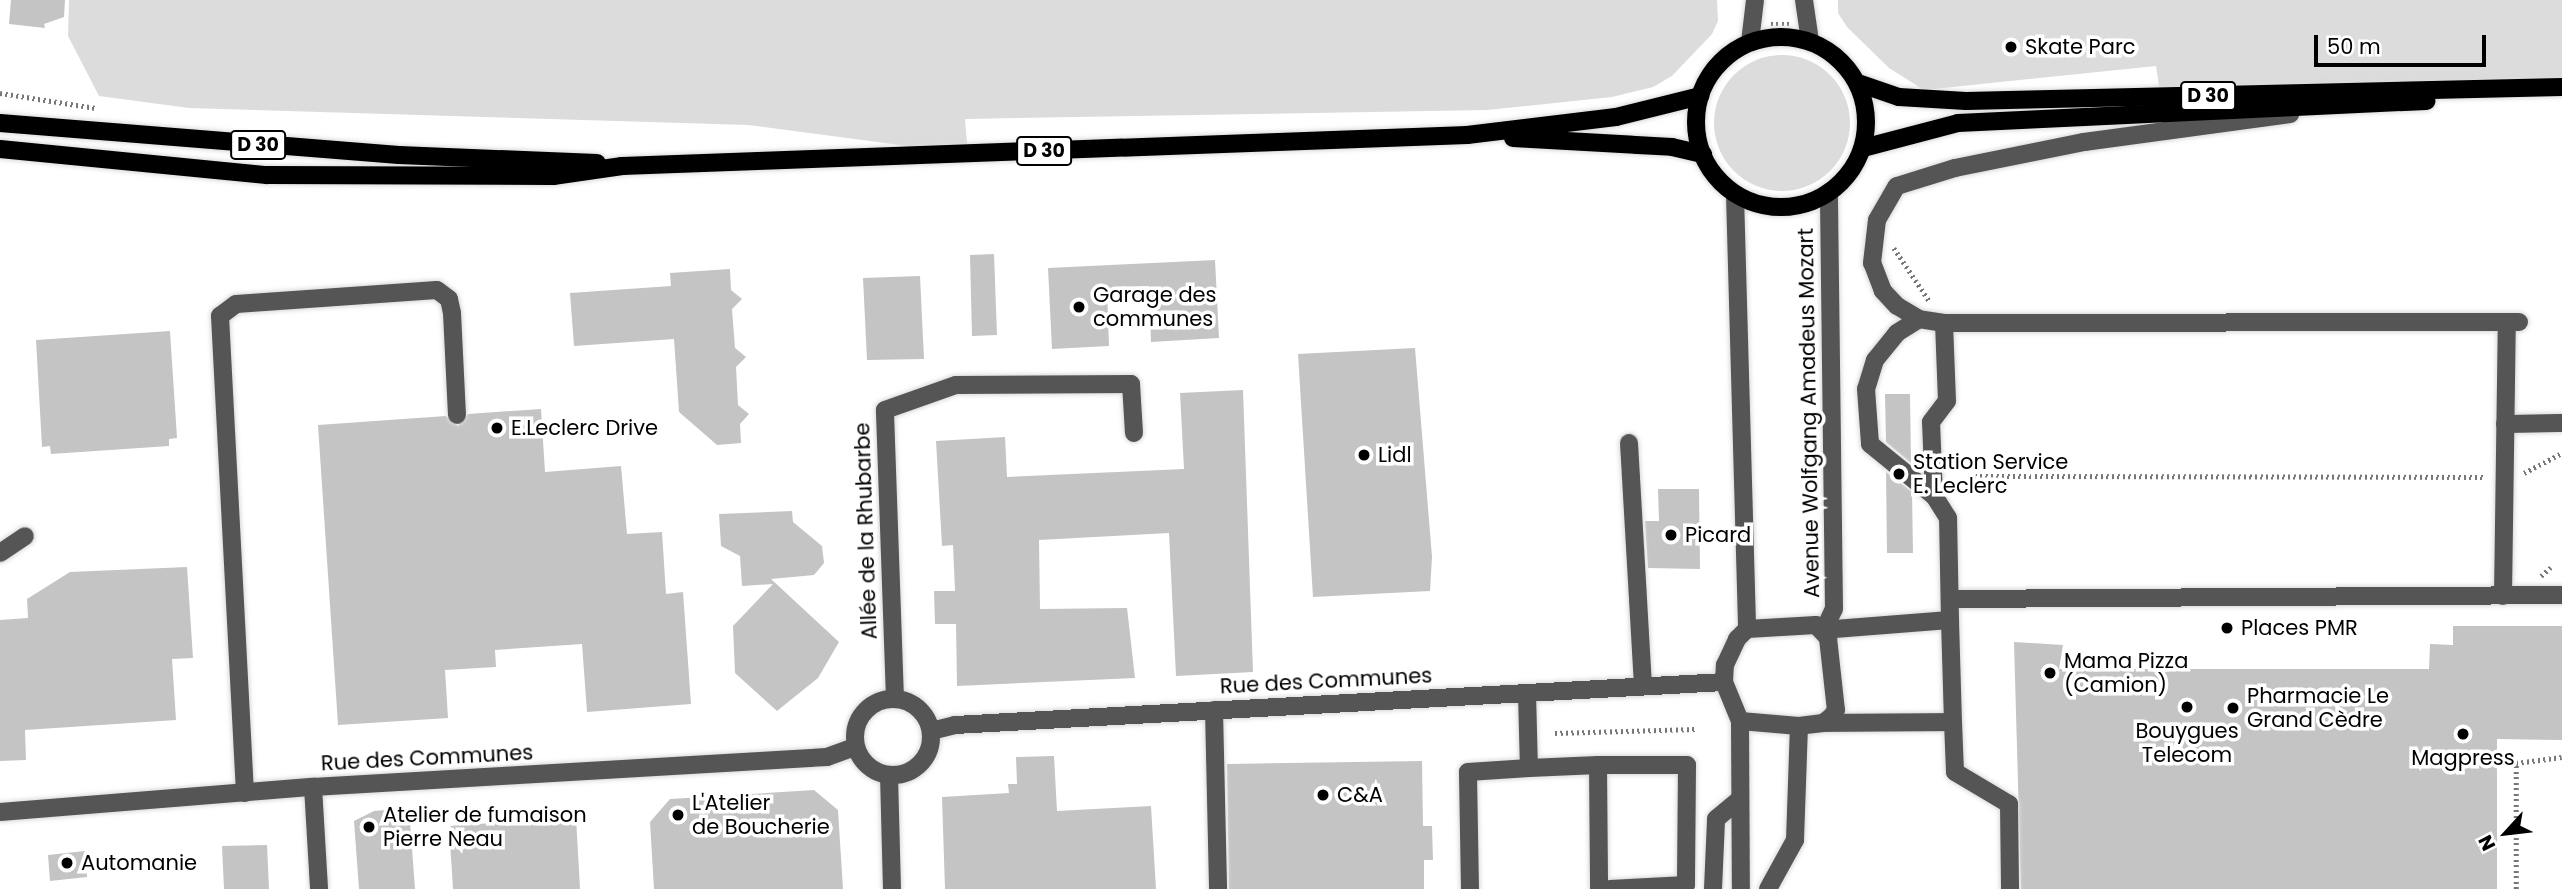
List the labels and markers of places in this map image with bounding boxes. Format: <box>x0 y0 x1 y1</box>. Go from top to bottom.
place label: Skate Parc <box>2025 34 2136 60</box>
marker: Skate Parc <box>2003 39 2019 55</box>
place label: Garage des communes <box>1093 282 1217 332</box>
marker: Garage des communes <box>1071 299 1087 315</box>
place label: E.Leclerc Drive <box>511 415 658 441</box>
marker: E.Leclerc Drive <box>489 420 505 436</box>
place label: Lidl <box>1378 442 1412 468</box>
marker: Lidl <box>1356 447 1372 463</box>
place label: Station Service E. Leclerc <box>1913 449 2068 499</box>
marker: Station Service E. Leclerc <box>1891 466 1907 482</box>
place label: Picard <box>1685 522 1751 548</box>
marker: Picard <box>1663 527 1679 543</box>
place label: Places PMR <box>2241 615 2358 641</box>
marker: Places PMR <box>2219 620 2235 636</box>
place label: Mama Pizza (Camion) <box>2064 648 2188 698</box>
marker: Mama Pizza (Camion) <box>2042 665 2058 681</box>
place label: Pharmacie Le Grand Cèdre <box>2247 683 2389 733</box>
marker: Bouygues Telecom <box>2179 699 2195 715</box>
marker: Pharmacie Le Grand Cèdre <box>2225 700 2241 716</box>
place label: Bouygues Telecom <box>2135 718 2239 768</box>
marker: Magpress <box>2455 726 2471 742</box>
place label: Magpress <box>2411 745 2515 771</box>
place label: C&A <box>1337 782 1383 808</box>
marker: C&A <box>1315 787 1331 803</box>
place label: L'Atelier de Boucherie <box>692 790 830 840</box>
place label: Atelier de fumaison Pierre Neau <box>383 802 587 852</box>
marker: L'Atelier de Boucherie <box>670 807 686 823</box>
marker: Atelier de fumaison Pierre Neau <box>361 819 377 835</box>
place label: Automanie <box>81 850 197 876</box>
marker: Automanie <box>59 855 75 871</box>

